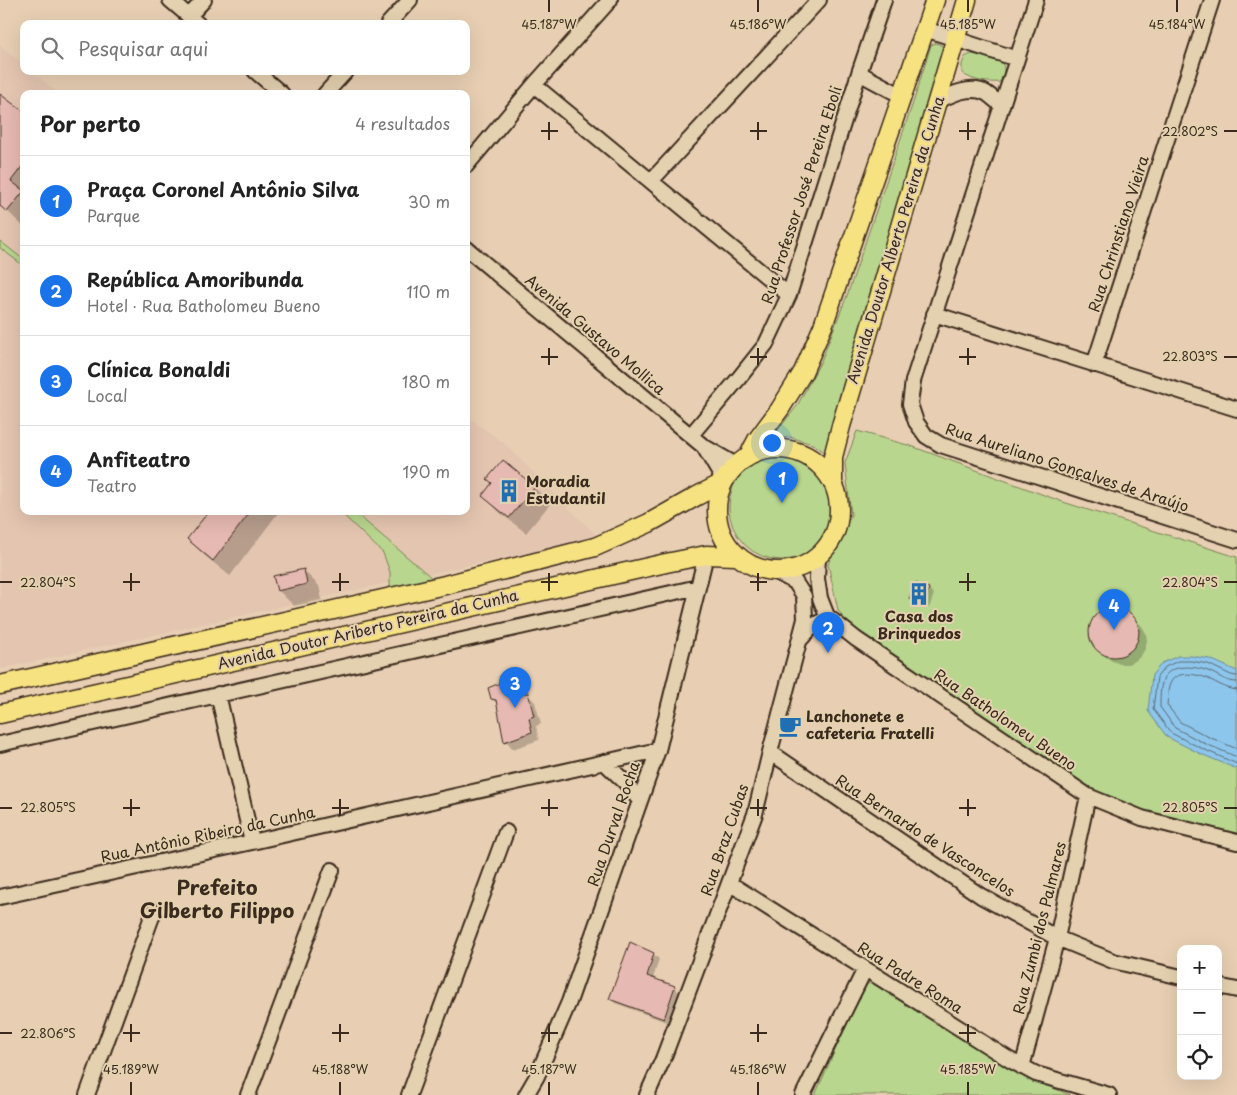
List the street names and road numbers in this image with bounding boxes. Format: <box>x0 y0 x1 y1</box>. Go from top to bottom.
street label: Rua Professor José Pereira Eboli <box>754 83 847 307</box>
street label: Avenida Doutor Alberto Pereira da Cunha <box>840 92 950 386</box>
street label: Rua Chrinstiano Vieira <box>1081 152 1154 315</box>
street label: Avenida Gustavo Mollica <box>521 268 672 400</box>
street label: Rua Aureliano Gonçalves de Araújo <box>943 416 1192 517</box>
street label: Avenida Doutor Ariberto Pereira da Cunha <box>215 583 521 674</box>
street label: Rua Batholomeu Bueno <box>930 662 1082 775</box>
street label: Rua Durval Rocha <box>580 757 645 889</box>
street label: Rua Bernardo de Vasconcelos <box>832 768 1020 902</box>
street label: Rua Braz Cubas <box>694 780 754 899</box>
street label: Rua Antônio Ribeiro da Cunha <box>98 799 318 868</box>
street label: Rua Zumbi dos Palmares <box>1006 839 1071 1016</box>
street label: Rua Padre Roma <box>854 935 968 1019</box>

